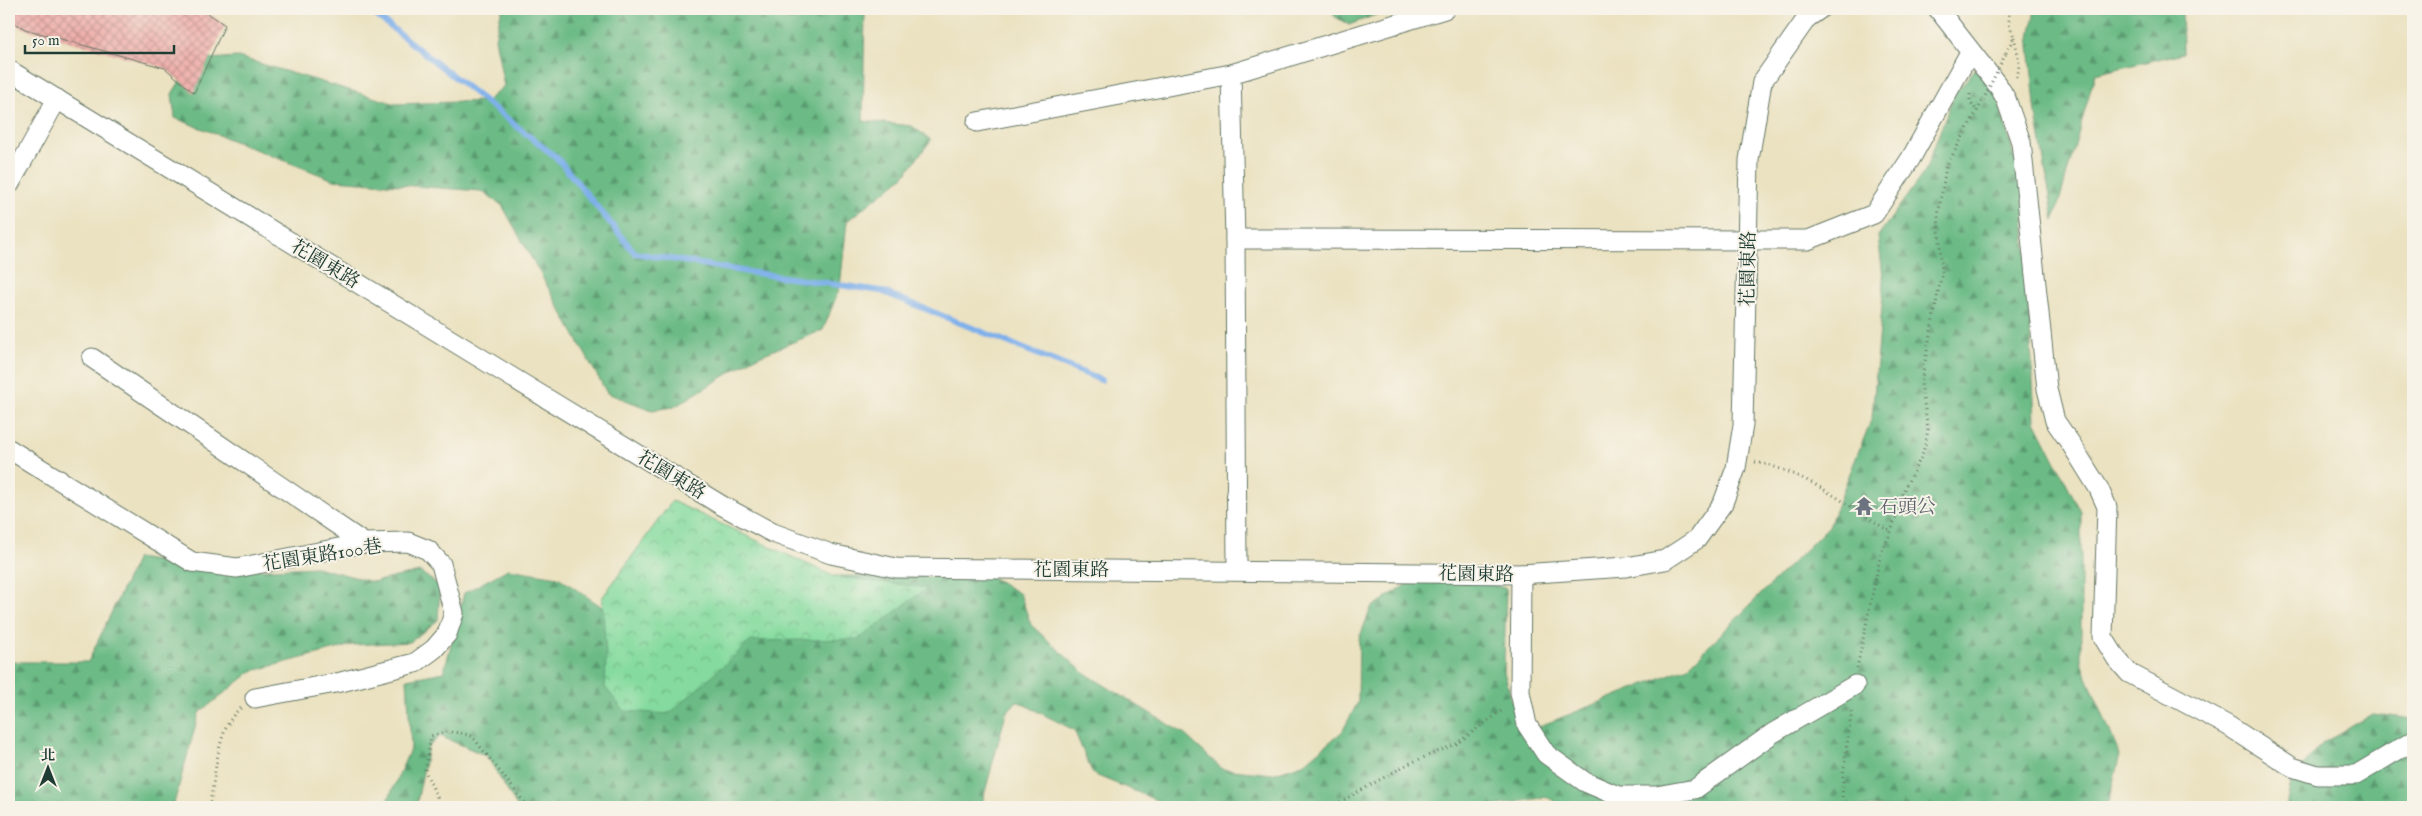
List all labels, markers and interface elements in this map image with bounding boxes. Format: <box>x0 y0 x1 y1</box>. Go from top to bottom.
scale bar <box>25 22 174 54</box>
text: 50 m <box>32 31 60 50</box>
street label: 花園東路 <box>1736 231 1762 307</box>
street label: 花園東路 <box>286 235 364 295</box>
street label: 花園東路 <box>632 446 710 506</box>
temple icon: 石頭公 <box>1853 495 1875 517</box>
place label: 石頭公 <box>1879 496 1936 520</box>
street label: 花園東路100巷 <box>261 535 384 577</box>
street label: 花園東路 <box>1033 559 1109 583</box>
street label: 花園東路 <box>1438 562 1514 588</box>
north arrow <box>22 744 72 794</box>
text: 北 <box>41 747 55 765</box>

